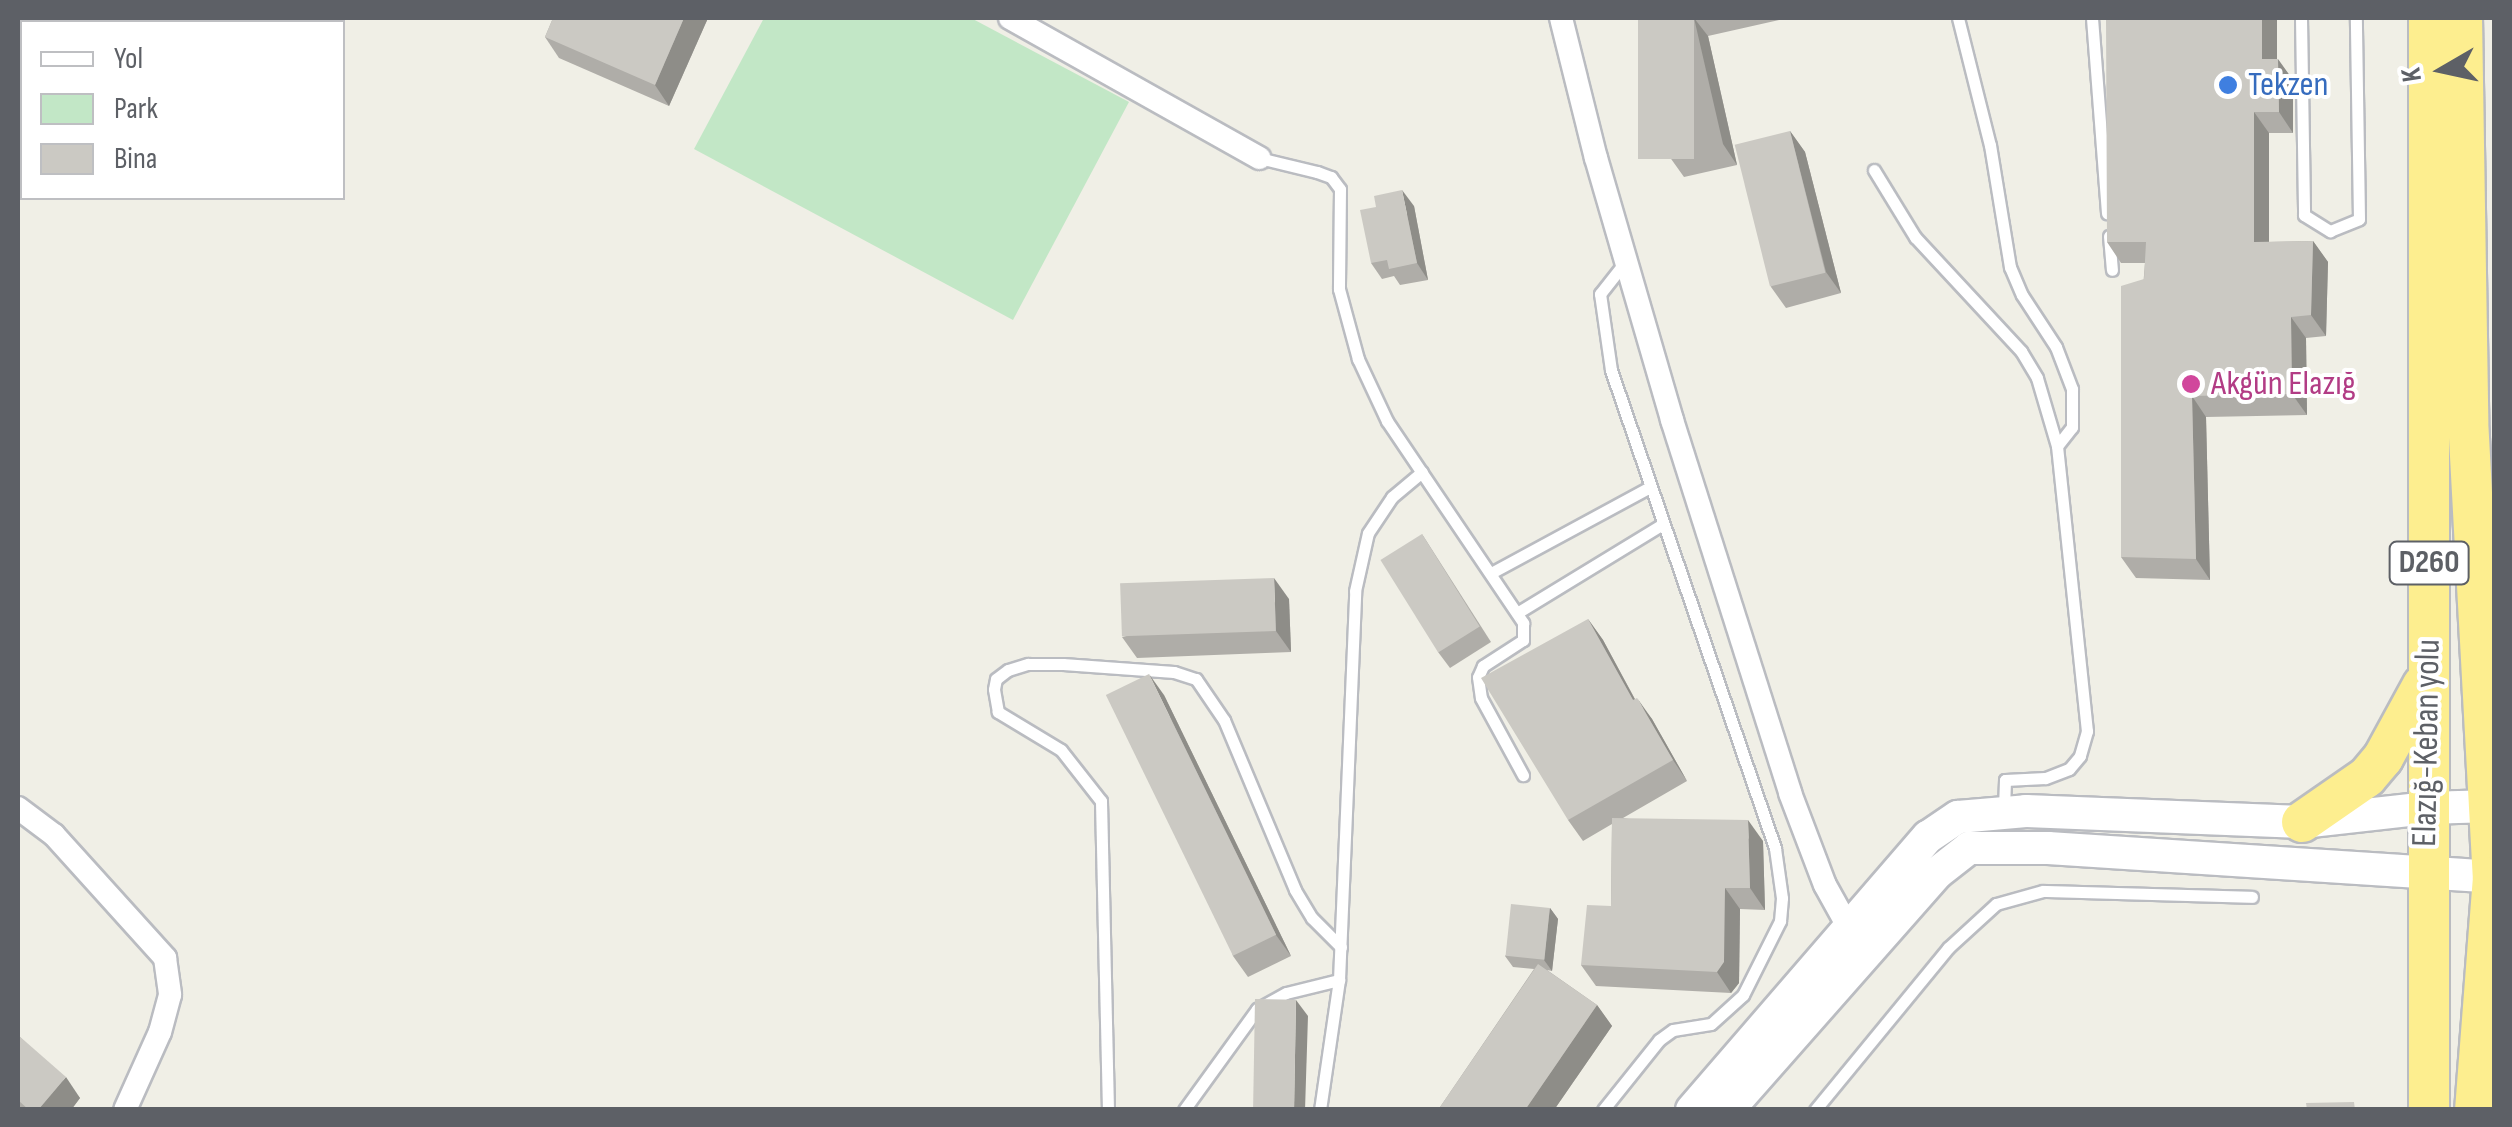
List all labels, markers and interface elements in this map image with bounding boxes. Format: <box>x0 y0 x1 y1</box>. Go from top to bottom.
legend <box>20 20 345 200</box>
north arrow <box>2392 20 2492 120</box>
text: Yol <box>114 41 143 77</box>
place label: Tekzen <box>2248 64 2328 106</box>
text: K <box>2394 65 2429 84</box>
marker: Tekzen <box>2217 74 2239 96</box>
text: Park <box>114 91 158 127</box>
text: Bina <box>114 141 157 177</box>
place label: Akgün Elazığ <box>2211 363 2356 405</box>
marker: Akgün Elazığ <box>2180 373 2202 395</box>
road number: D260 <box>2386 536 2472 590</box>
street label: Elazığ-Keban yolu <box>2404 639 2450 847</box>

